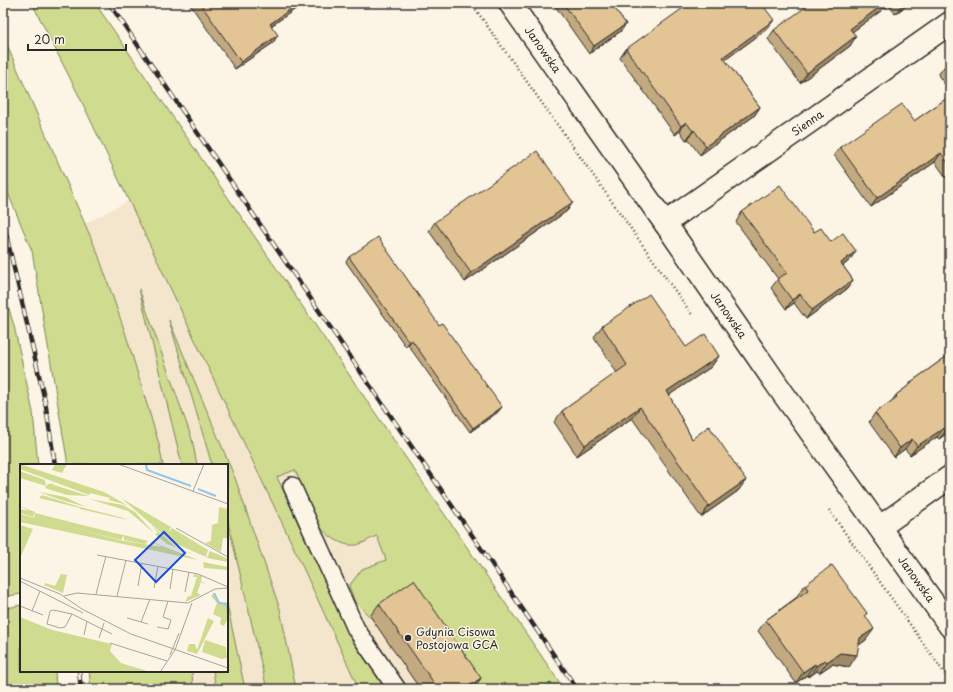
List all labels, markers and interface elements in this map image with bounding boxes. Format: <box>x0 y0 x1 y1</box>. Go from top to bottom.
street label: Janowska <box>521 22 566 76</box>
scale bar <box>28 26 126 52</box>
text: 20 m <box>34 30 65 48</box>
street label: Sienna <box>788 105 827 140</box>
street label: Janowska <box>707 288 751 342</box>
inset map <box>20 464 228 672</box>
street label: Janowska <box>894 552 939 606</box>
place label: Gdynia Cisowa Postojowa GCA <box>416 623 499 653</box>
marker: Gdynia Cisowa Postojowa GCA <box>403 633 413 643</box>

